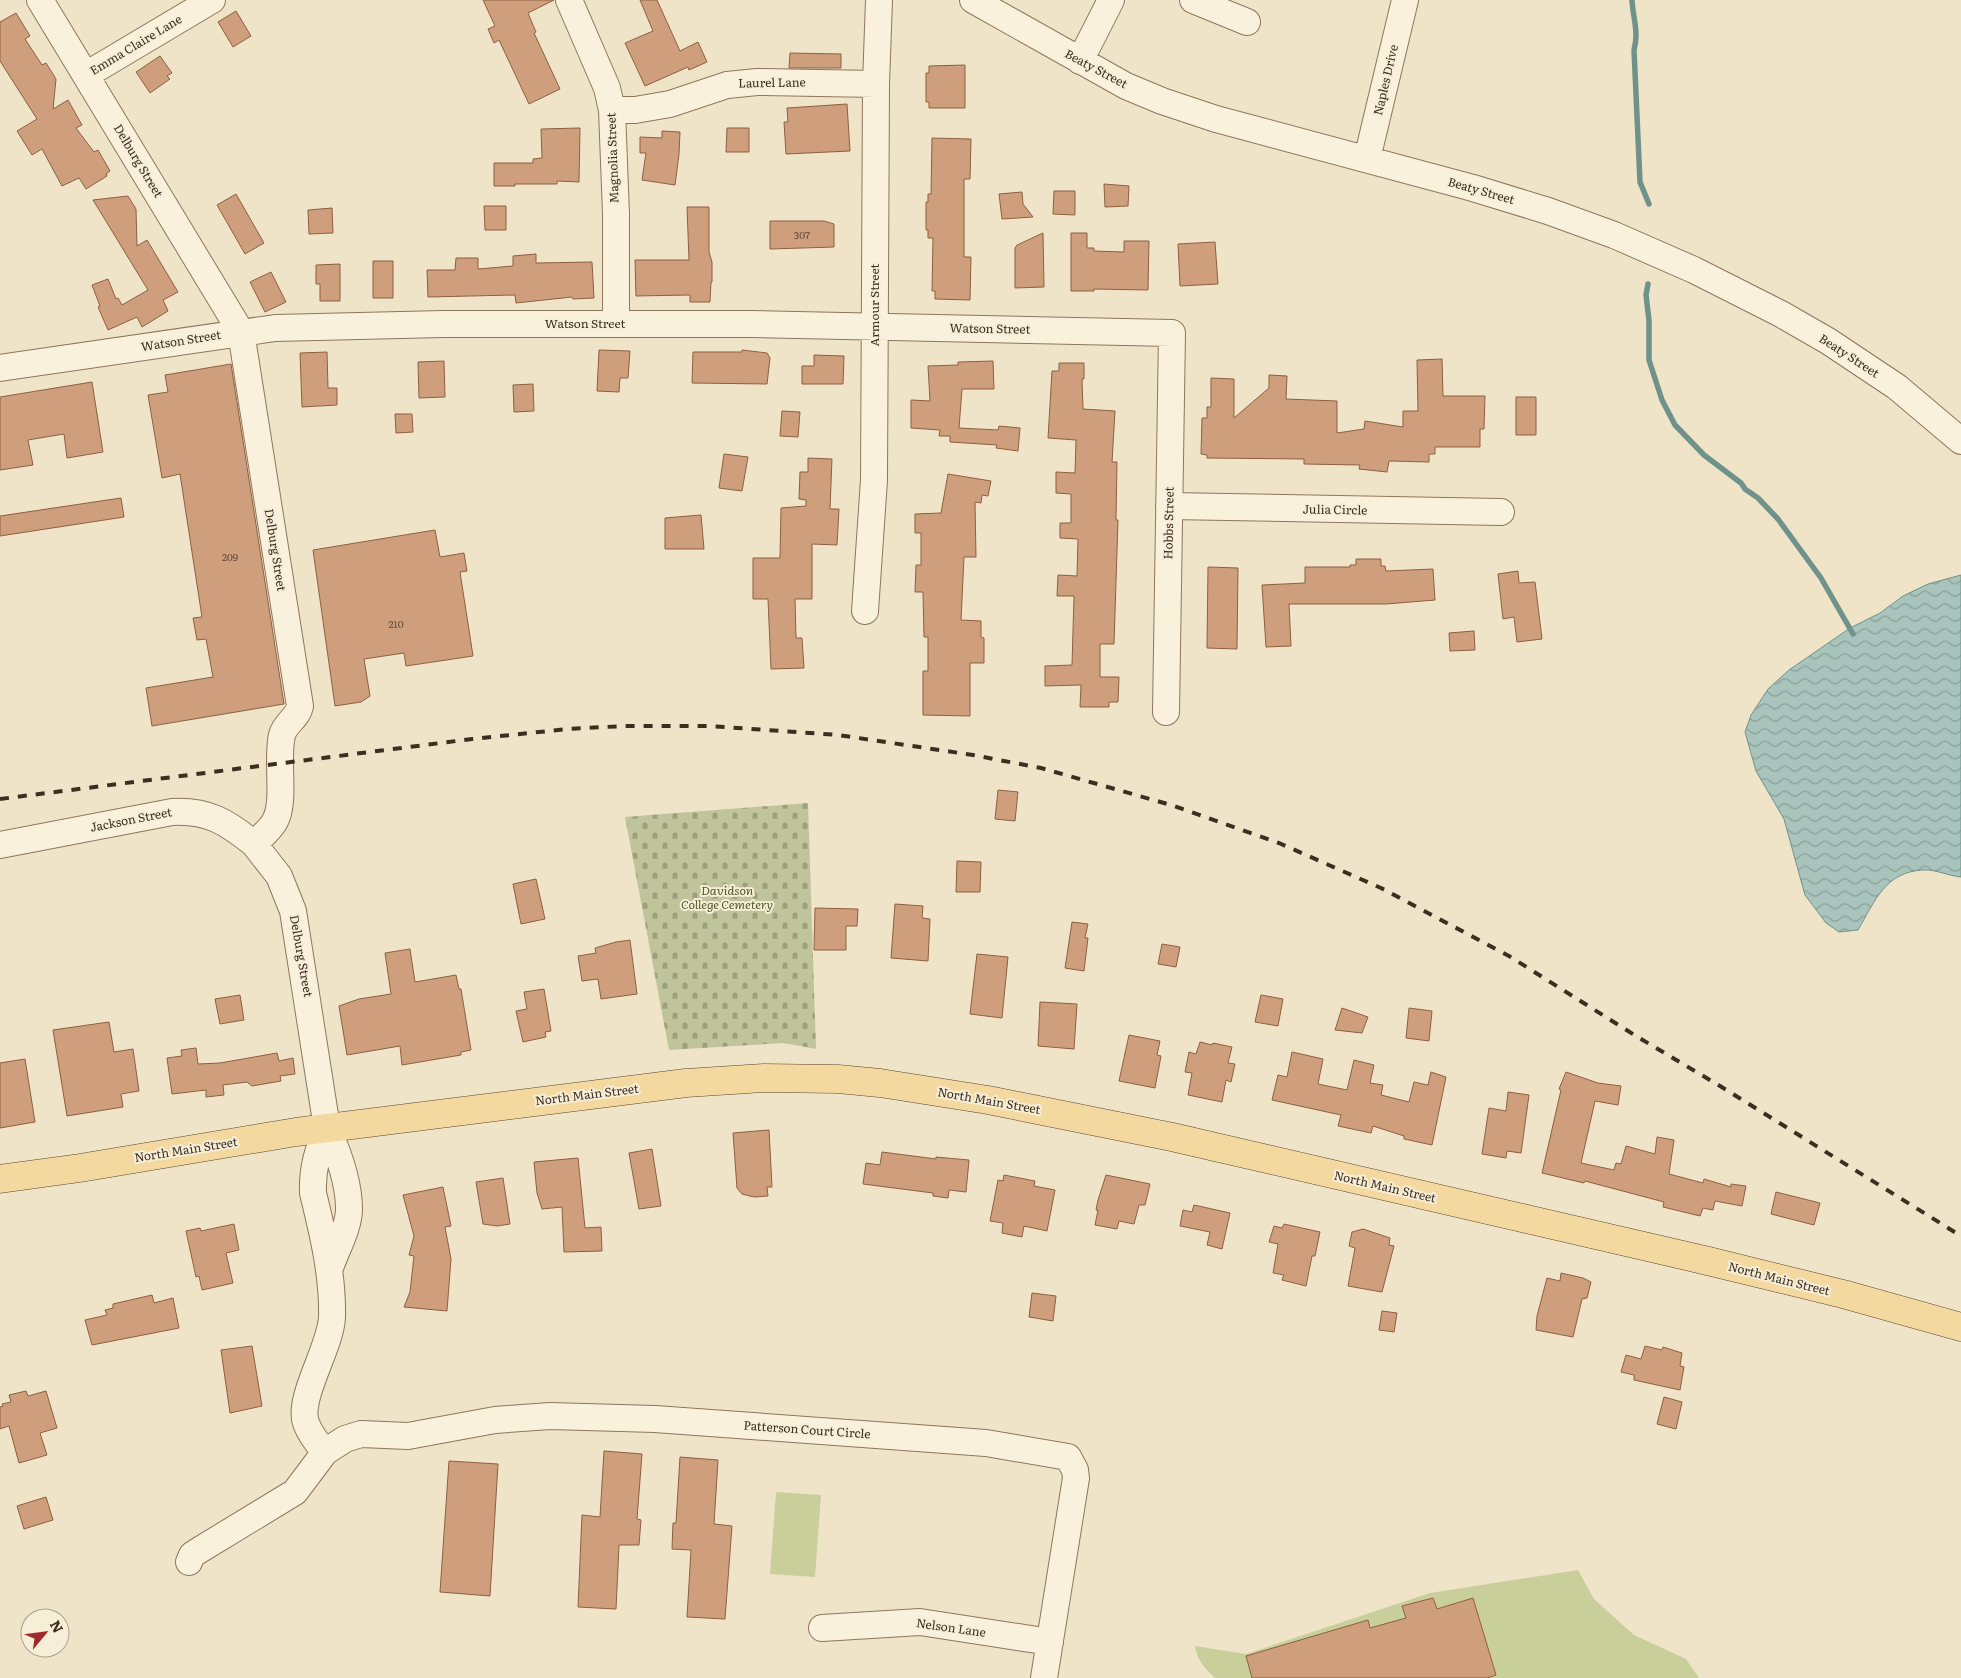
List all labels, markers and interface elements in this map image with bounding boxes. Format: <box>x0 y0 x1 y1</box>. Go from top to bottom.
street label: Emma Claire Lane <box>86 9 185 79</box>
street label: Naples Drive <box>1368 43 1402 117</box>
street label: Beaty Street <box>1062 44 1131 92</box>
street label: Laurel Lane <box>738 72 806 92</box>
street label: Magnolia Street <box>601 112 623 204</box>
street label: Delburg Street <box>110 120 168 201</box>
street label: Beaty Street <box>1446 172 1517 208</box>
house number: 307 <box>794 227 810 242</box>
street label: Armour Street <box>865 263 883 346</box>
street label: Watson Street <box>545 314 625 332</box>
street label: Watson Street <box>950 318 1031 338</box>
street label: Watson Street <box>140 325 222 355</box>
street label: Beaty Street <box>1816 329 1883 381</box>
street label: Hobbs Street <box>1158 486 1178 560</box>
street label: Julia Circle <box>1302 499 1368 519</box>
street label: Delburg Street <box>261 507 291 592</box>
house number: 209 <box>222 549 238 564</box>
house number: 210 <box>389 616 404 631</box>
street label: Jackson Street <box>88 802 173 836</box>
park label: Davidson College Cemetery <box>681 881 773 913</box>
street label: Delburg Street <box>286 913 318 998</box>
street label: North Main Street <box>534 1079 640 1109</box>
street label: North Main Street <box>936 1082 1042 1118</box>
street label: North Main Street <box>133 1132 239 1166</box>
street label: North Main Street <box>1332 1166 1438 1207</box>
street label: North Main Street <box>1727 1257 1832 1299</box>
street label: Patterson Court Circle <box>743 1416 871 1442</box>
north arrow <box>20 1608 70 1658</box>
street label: Nelson Lane <box>915 1613 987 1641</box>
text: N <box>46 1616 69 1636</box>

